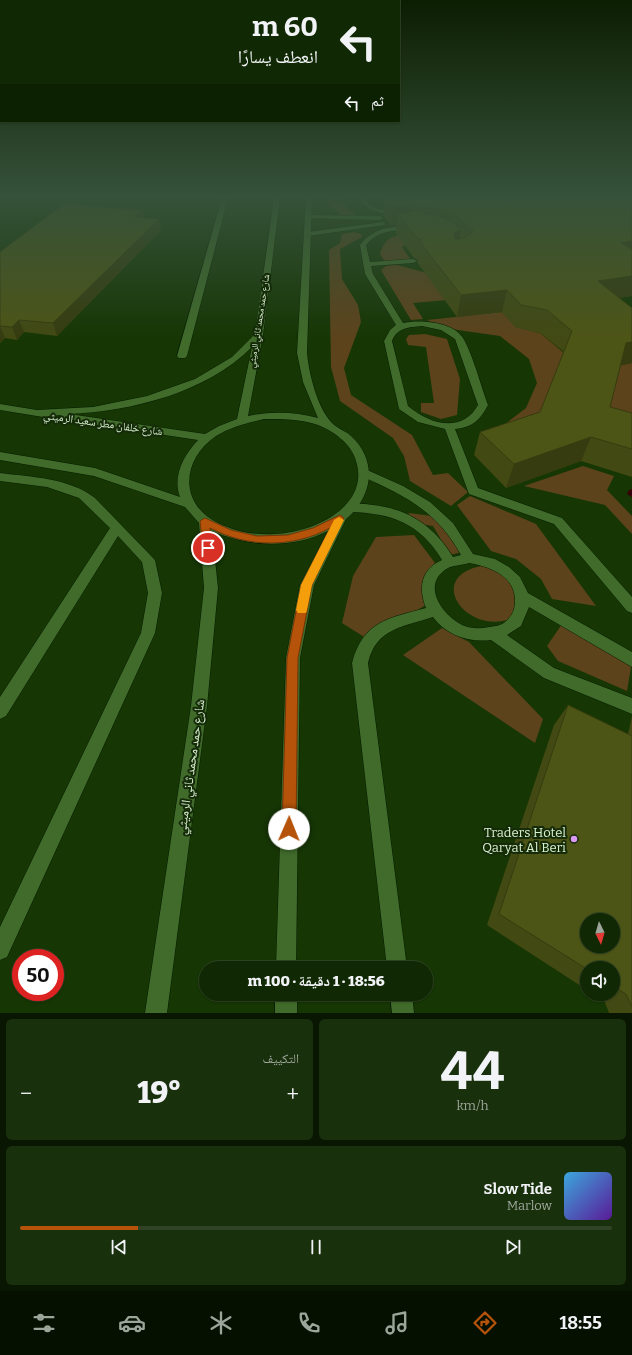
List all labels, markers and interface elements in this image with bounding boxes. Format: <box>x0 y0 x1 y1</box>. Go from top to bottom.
text: 60 m <box>252 10 318 43</box>
icon: left <box>332 16 384 68</box>
text: انعطف يسارًا <box>238 46 318 68</box>
icon: left <box>341 92 363 114</box>
text: ثم <box>371 92 384 110</box>
street label: شارع حمد محمد ثاني الرميثي <box>247 273 274 369</box>
street label: شارع خلفان مطر سعيد الرميثي <box>42 409 163 440</box>
pin <box>191 531 225 565</box>
icon: arrive <box>197 537 219 559</box>
street label: شارع حمد محمد ثاني الرميثي <box>174 698 211 836</box>
position arrow <box>268 808 310 850</box>
place label: Traders Hotel Qaryat Al Beri <box>482 825 566 855</box>
marker: Traders Hotel Qaryat Al Beri <box>569 834 579 844</box>
north arrow <box>580 913 620 953</box>
map controls <box>580 913 620 1001</box>
speed limit sign: 50 <box>12 949 64 1001</box>
button: sound <box>580 961 620 1001</box>
text: 18:56 · 1 دقيقة · 100 m <box>247 972 385 990</box>
text: 44 <box>441 1040 504 1103</box>
text: التكييف <box>263 1051 299 1066</box>
text: 19° <box>137 1075 181 1111</box>
text: − <box>20 1080 32 1107</box>
text: + <box>286 1080 299 1107</box>
text: km/h <box>456 1098 489 1113</box>
text: Slow Tide <box>484 1180 552 1198</box>
text: Marlow <box>507 1198 552 1213</box>
icon: previous <box>108 1236 130 1258</box>
icon: pause <box>305 1236 327 1258</box>
icon: next <box>502 1236 524 1258</box>
icon: filters <box>30 1309 58 1337</box>
icon: car <box>118 1309 146 1337</box>
icon: climate <box>207 1309 235 1337</box>
icon: phone <box>295 1309 323 1337</box>
icon: music <box>383 1309 411 1337</box>
icon: directions <box>471 1309 499 1337</box>
text: 18:55 <box>559 1312 602 1334</box>

